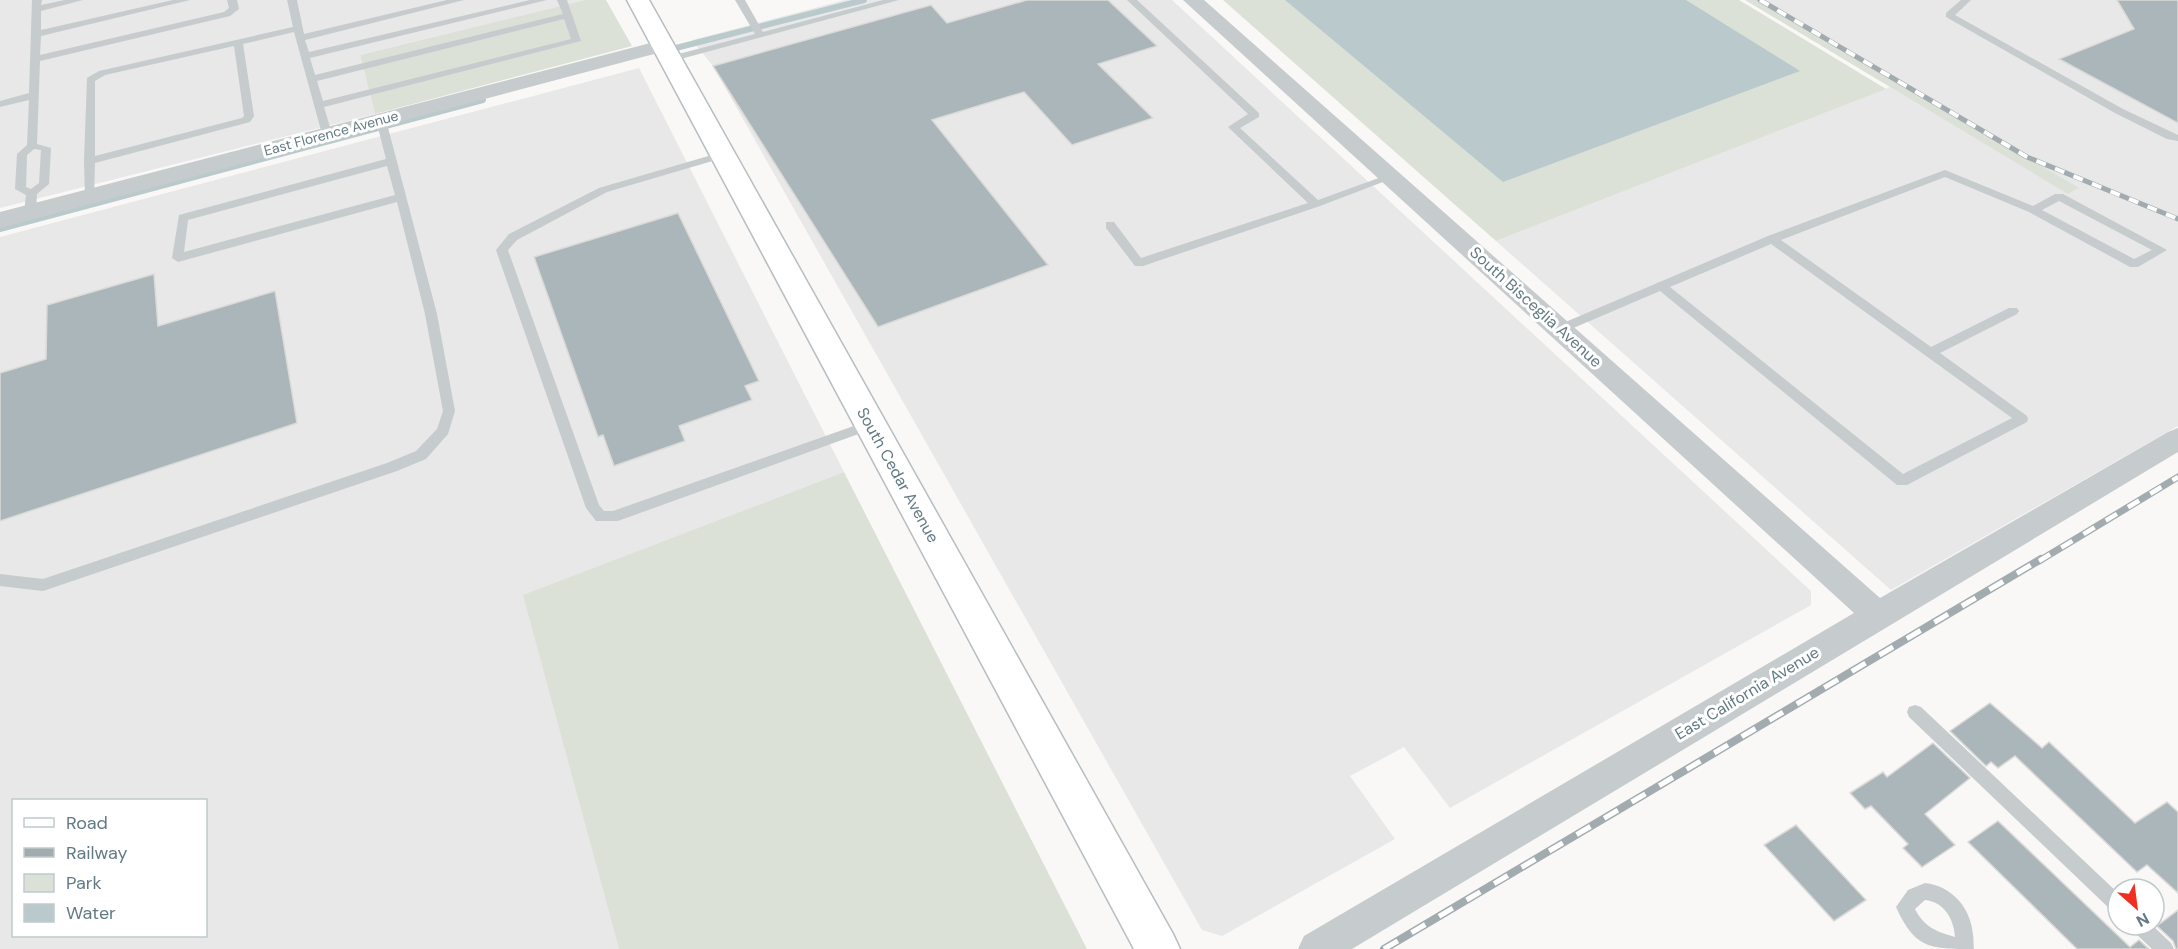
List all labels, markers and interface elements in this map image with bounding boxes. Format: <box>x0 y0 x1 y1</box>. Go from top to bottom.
street label: East Florence Avenue <box>262 106 400 160</box>
street label: South Bisceglia Avenue <box>1465 242 1607 372</box>
street label: South Cedar Avenue <box>852 404 944 546</box>
street label: East California Avenue <box>1671 642 1823 744</box>
legend <box>12 799 207 937</box>
text: Road <box>66 811 108 835</box>
text: Railway <box>66 841 128 865</box>
text: Park <box>66 871 102 895</box>
north arrow <box>2106 877 2166 937</box>
text: Water <box>66 901 116 925</box>
text: N <box>2133 908 2153 932</box>

